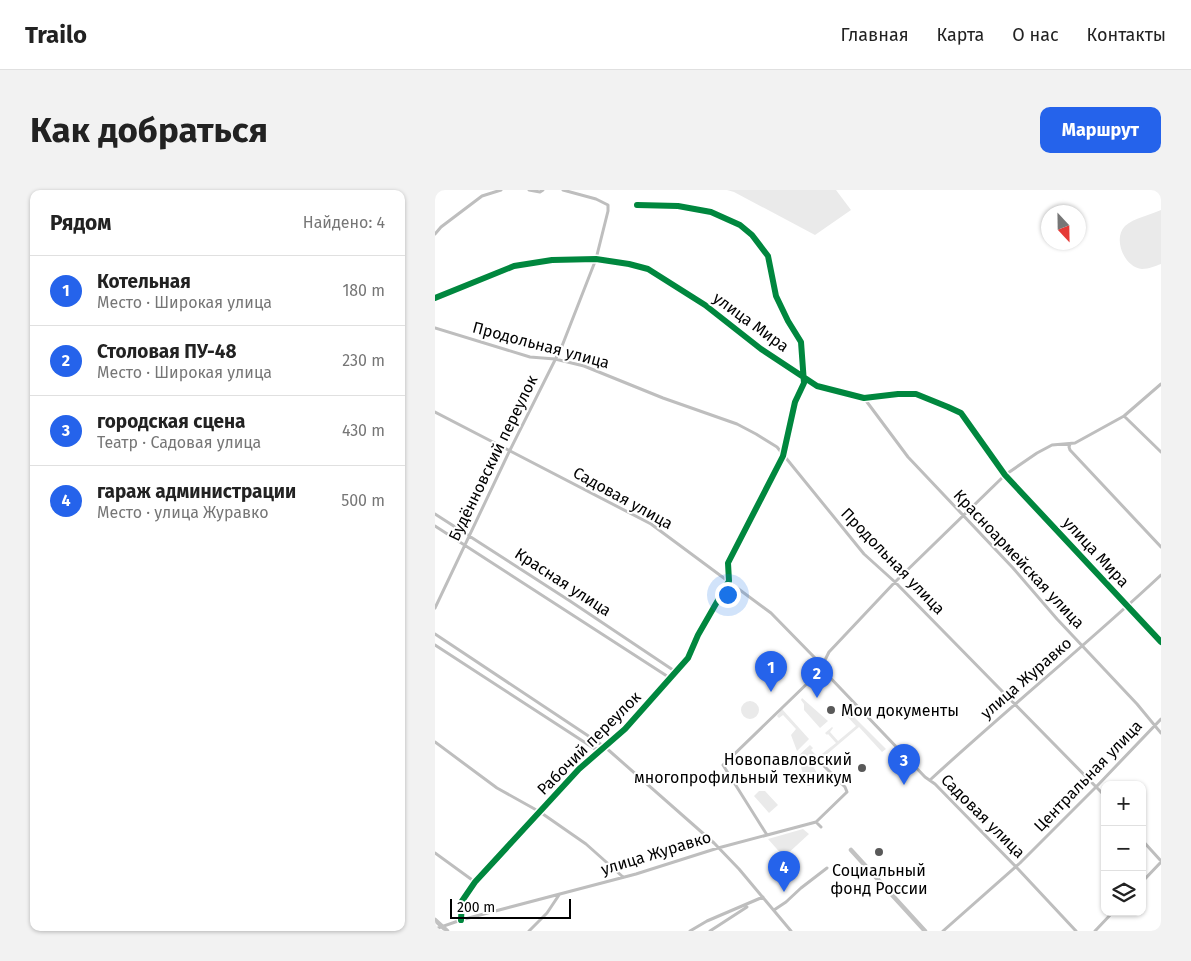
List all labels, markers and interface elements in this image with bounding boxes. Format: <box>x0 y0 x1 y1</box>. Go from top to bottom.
text: Trailo <box>25 21 87 49</box>
text: Главная <box>841 24 909 46</box>
text: Карта <box>937 24 984 46</box>
text: О нас <box>1012 24 1059 46</box>
text: Контакты <box>1087 24 1166 46</box>
button: Маршрут <box>1040 107 1161 153</box>
text: Как добраться <box>30 109 268 151</box>
north arrow <box>1041 205 1086 250</box>
text: Рядом <box>50 210 111 236</box>
text: Найдено: 4 <box>303 213 385 232</box>
text: Котельная <box>97 270 191 293</box>
text: 1 <box>62 281 70 300</box>
text: 180 m <box>342 281 385 300</box>
street label: улица Мира <box>709 288 793 356</box>
text: Место · Широкая улица <box>97 293 272 312</box>
street label: Продольная улица <box>471 318 611 372</box>
text: Столовая ПУ-48 <box>97 340 236 363</box>
text: 2 <box>62 351 70 370</box>
text: 230 m <box>342 351 385 370</box>
text: Место · Широкая улица <box>97 363 272 382</box>
street label: Будённовский переулок <box>445 371 542 544</box>
text: городская сцена <box>97 410 246 433</box>
text: 3 <box>62 421 70 440</box>
text: 430 m <box>342 421 385 440</box>
text: Театр · Садовая улица <box>97 433 261 452</box>
street label: Садовая улица <box>570 463 676 533</box>
text: гараж администрации <box>97 480 296 503</box>
street label: Красноармейская улица <box>950 486 1088 632</box>
text: 4 <box>61 491 71 510</box>
text: 500 m <box>341 491 385 510</box>
text: Место · улица Журавко <box>97 503 269 522</box>
street label: Продольная улица <box>837 504 949 618</box>
street label: улица Мира <box>1059 513 1133 591</box>
street label: Красная улица <box>511 544 615 620</box>
your location <box>715 582 741 608</box>
street label: улица Журавко <box>977 633 1075 723</box>
pin: 1 <box>755 651 787 692</box>
pin: 2 <box>801 657 833 698</box>
street label: Рабочий переулок <box>533 687 645 799</box>
place label: Мои документы <box>841 701 959 720</box>
marker: Мои документы <box>825 704 837 716</box>
street label: Центральная улица <box>1030 716 1146 836</box>
pin: 3 <box>888 744 920 785</box>
place label: Новопавловский многопрофильный техникум <box>634 750 852 787</box>
marker: Новопавловский многопрофильный техникум <box>856 762 868 774</box>
street label: Садовая улица <box>937 770 1029 862</box>
map controls <box>1101 781 1146 916</box>
button: + <box>1101 781 1146 826</box>
button: − <box>1101 826 1146 871</box>
street label: улица Журавко <box>599 827 713 879</box>
marker: Социальный фонд России <box>873 846 885 858</box>
pin: 4 <box>768 851 800 892</box>
place label: Социальный фонд России <box>830 861 928 898</box>
button: layers <box>1101 871 1146 916</box>
scale bar <box>450 896 571 919</box>
text: 200 m <box>457 899 495 916</box>

